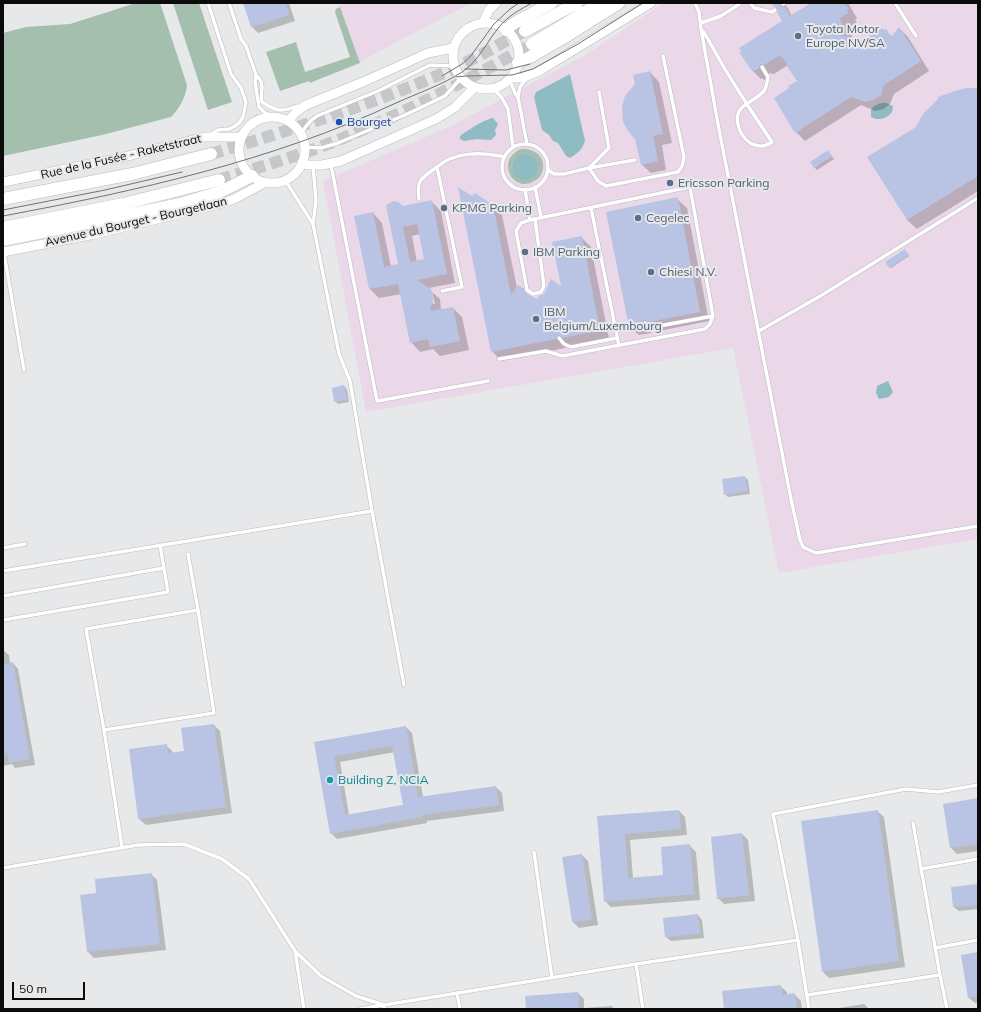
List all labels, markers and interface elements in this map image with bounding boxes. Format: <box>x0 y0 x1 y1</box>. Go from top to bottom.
place label: Toyota Motor Europe NV/SA <box>806 22 885 50</box>
marker: Toyota Motor Europe NV/SA <box>793 31 803 41</box>
place label: Bourget <box>347 115 391 129</box>
marker: Bourget <box>334 117 344 127</box>
street label: Rue de la Fusée - Raketstraat <box>39 132 203 182</box>
place label: Ericsson Parking <box>678 176 770 190</box>
marker: Ericsson Parking <box>665 178 675 188</box>
street label: Avenue du Bourget - Bourgetlaan <box>44 194 228 250</box>
place label: KPMG Parking <box>452 201 532 215</box>
marker: KPMG Parking <box>439 203 449 213</box>
place label: Cegelec <box>646 211 689 225</box>
marker: Cegelec <box>633 213 643 223</box>
place label: IBM Parking <box>533 245 600 259</box>
marker: IBM Parking <box>520 247 530 257</box>
place label: Chiesi N.V. <box>659 265 717 279</box>
marker: Chiesi N.V. <box>646 267 656 277</box>
place label: IBM Belgium/Luxembourg <box>544 305 662 333</box>
marker: IBM Belgium/Luxembourg <box>531 314 541 324</box>
place label: Building Z, NCIA <box>338 773 428 787</box>
marker: Building Z, NCIA <box>325 775 335 785</box>
scale bar <box>14 974 87 1000</box>
text: 50 m <box>19 981 47 996</box>

